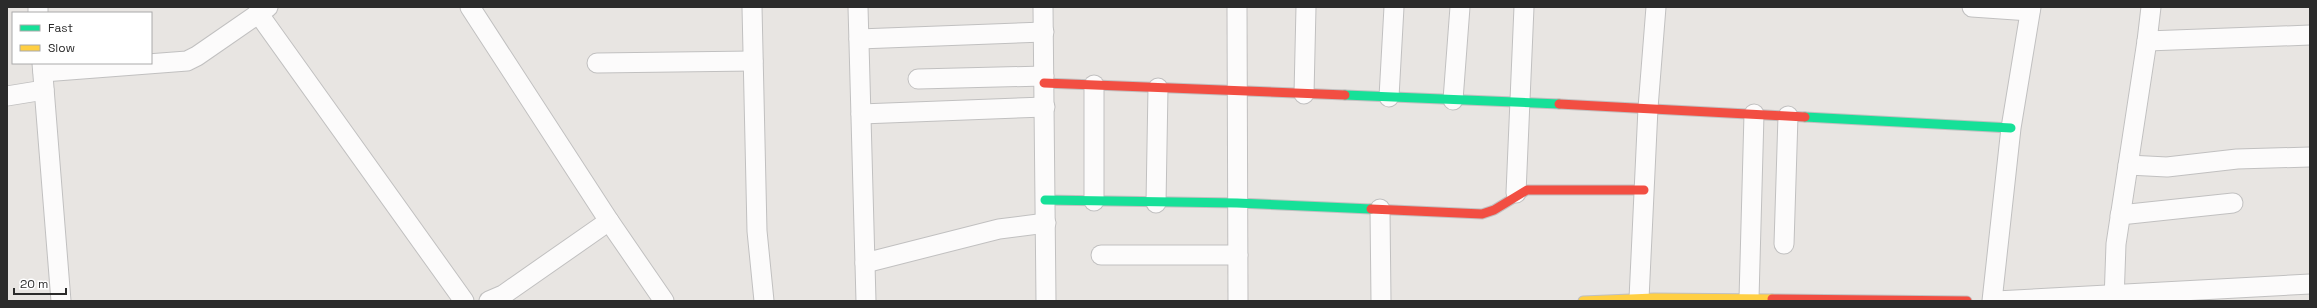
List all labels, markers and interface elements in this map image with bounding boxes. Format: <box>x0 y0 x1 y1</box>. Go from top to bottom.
legend <box>12 12 152 64</box>
text: Fast <box>48 20 73 36</box>
text: Slow <box>48 40 75 56</box>
scale bar <box>14 270 66 296</box>
text: 20 m <box>20 276 48 292</box>

